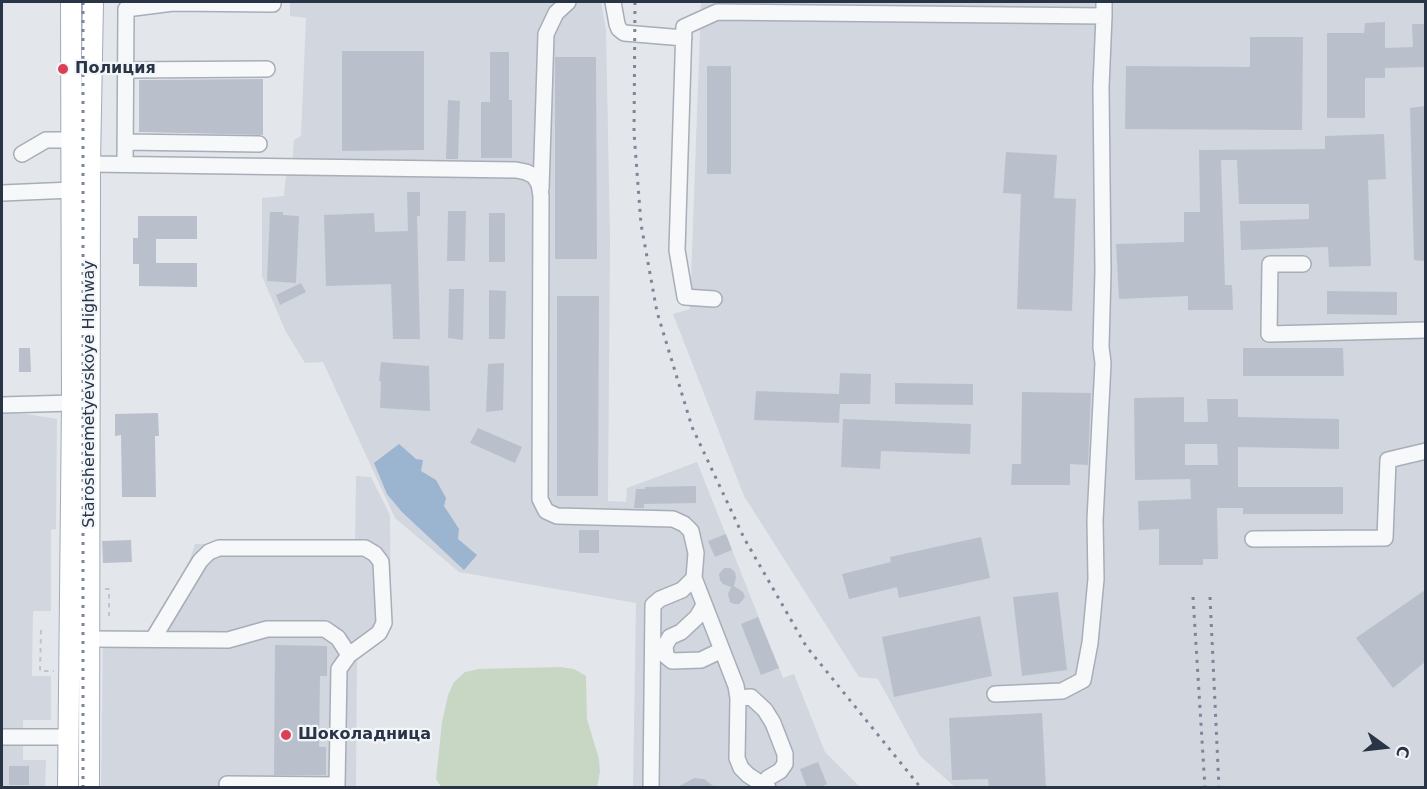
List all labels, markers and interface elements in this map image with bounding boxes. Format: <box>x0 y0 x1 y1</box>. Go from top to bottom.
place label: Полиция <box>75 59 156 79</box>
marker: Полиция <box>56 62 70 76</box>
street label: Starosheremetyevskoye Highway <box>80 260 100 528</box>
north arrow <box>1355 717 1415 777</box>
place label: Шоколадница <box>298 725 431 745</box>
marker: Шоколадница <box>279 728 293 742</box>
text: С <box>1392 744 1414 760</box>

